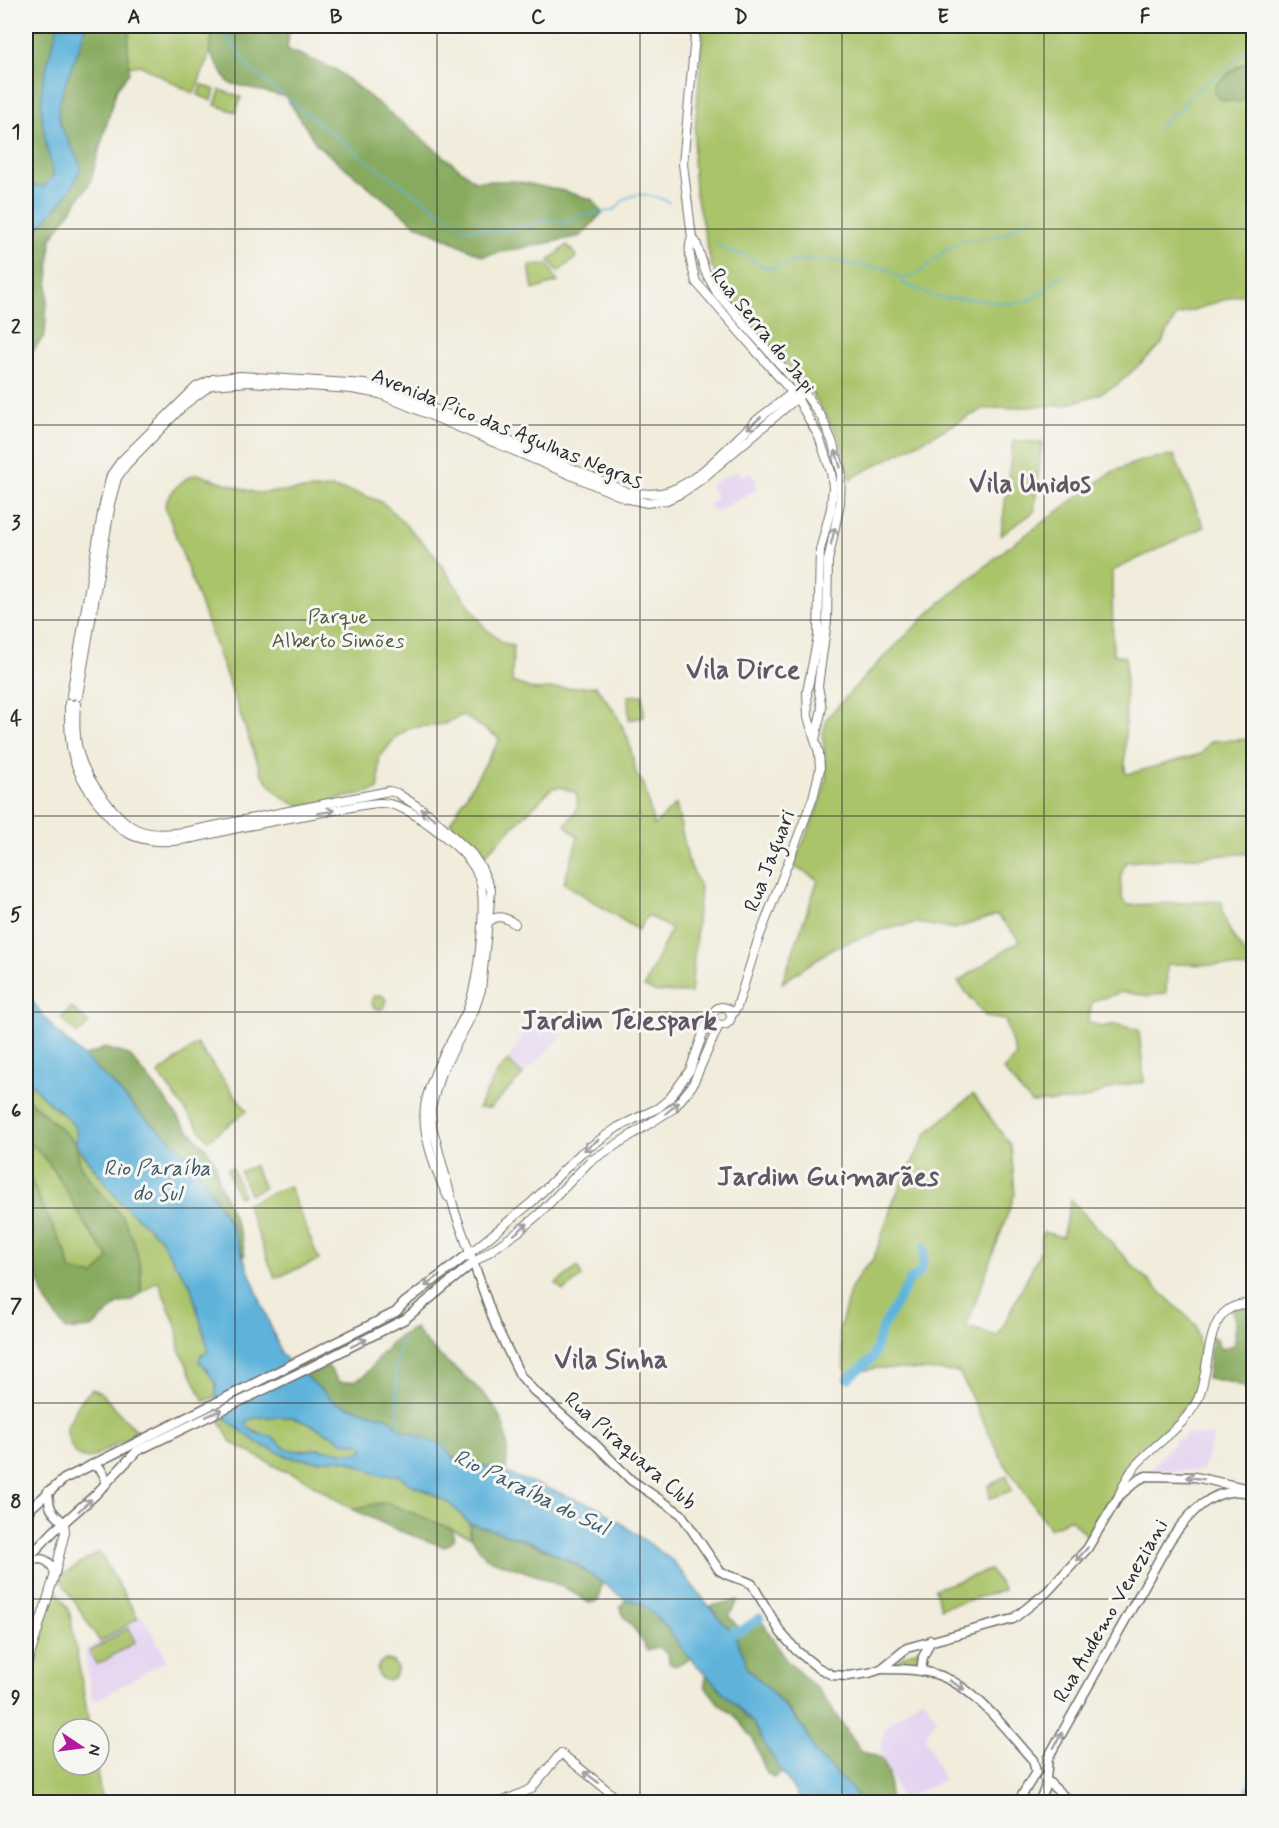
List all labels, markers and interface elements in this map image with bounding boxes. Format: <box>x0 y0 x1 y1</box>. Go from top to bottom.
text: A <box>127 4 141 31</box>
text: B <box>330 4 343 31</box>
text: C <box>531 4 546 31</box>
text: D <box>734 4 748 31</box>
text: E <box>937 4 949 31</box>
text: F <box>1140 4 1151 31</box>
text: 1 <box>12 119 20 146</box>
street label: Rua Serra do Japi <box>704 262 823 400</box>
text: 2 <box>11 314 21 341</box>
street label: Avenida Pico das Agulhas Negras <box>367 362 647 498</box>
one-way arrow <box>747 416 762 430</box>
one-way arrow <box>831 450 842 469</box>
district label: Vila Unidos <box>969 467 1091 502</box>
text: 3 <box>11 510 21 537</box>
one-way arrow <box>827 527 839 546</box>
park label: Parque Alberto Simões <box>272 603 404 655</box>
district label: Vila Dirce <box>686 653 800 688</box>
text: 4 <box>10 706 22 733</box>
one-way arrow <box>316 806 336 817</box>
street label: Rua Jaguari <box>738 806 804 917</box>
one-way arrow <box>420 808 436 820</box>
text: 5 <box>10 902 22 929</box>
district label: Jardim Telespark <box>521 1004 717 1039</box>
text: 6 <box>11 1098 21 1125</box>
one-way arrow <box>665 1101 680 1115</box>
one-way arrow <box>584 1139 600 1151</box>
water label: Rio Paraíba do Sul <box>103 1155 211 1208</box>
district label: Jardim Guimarães <box>717 1160 939 1195</box>
one-way arrow <box>513 1222 529 1235</box>
one-way arrow <box>424 1275 440 1288</box>
text: 7 <box>10 1293 22 1320</box>
one-way arrow <box>350 1337 368 1349</box>
district label: Vila Sinha <box>554 1343 668 1378</box>
street label: Rua Piraquara Club <box>558 1386 702 1516</box>
one-way arrow <box>205 1406 223 1418</box>
water label: Rio Paraíba do Sul <box>449 1443 615 1543</box>
one-way arrow <box>1186 1472 1206 1483</box>
text: 8 <box>10 1489 22 1516</box>
one-way arrow <box>77 1498 92 1512</box>
street label: Rua Audemo Veneziani <box>1047 1514 1175 1708</box>
one-way arrow <box>1075 1546 1089 1561</box>
one-way arrow <box>949 1679 966 1692</box>
text: 9 <box>11 1685 21 1712</box>
north arrow <box>51 1717 111 1777</box>
one-way arrow <box>1053 1731 1064 1749</box>
text: N <box>83 1742 106 1758</box>
one-way arrow <box>584 1770 600 1783</box>

